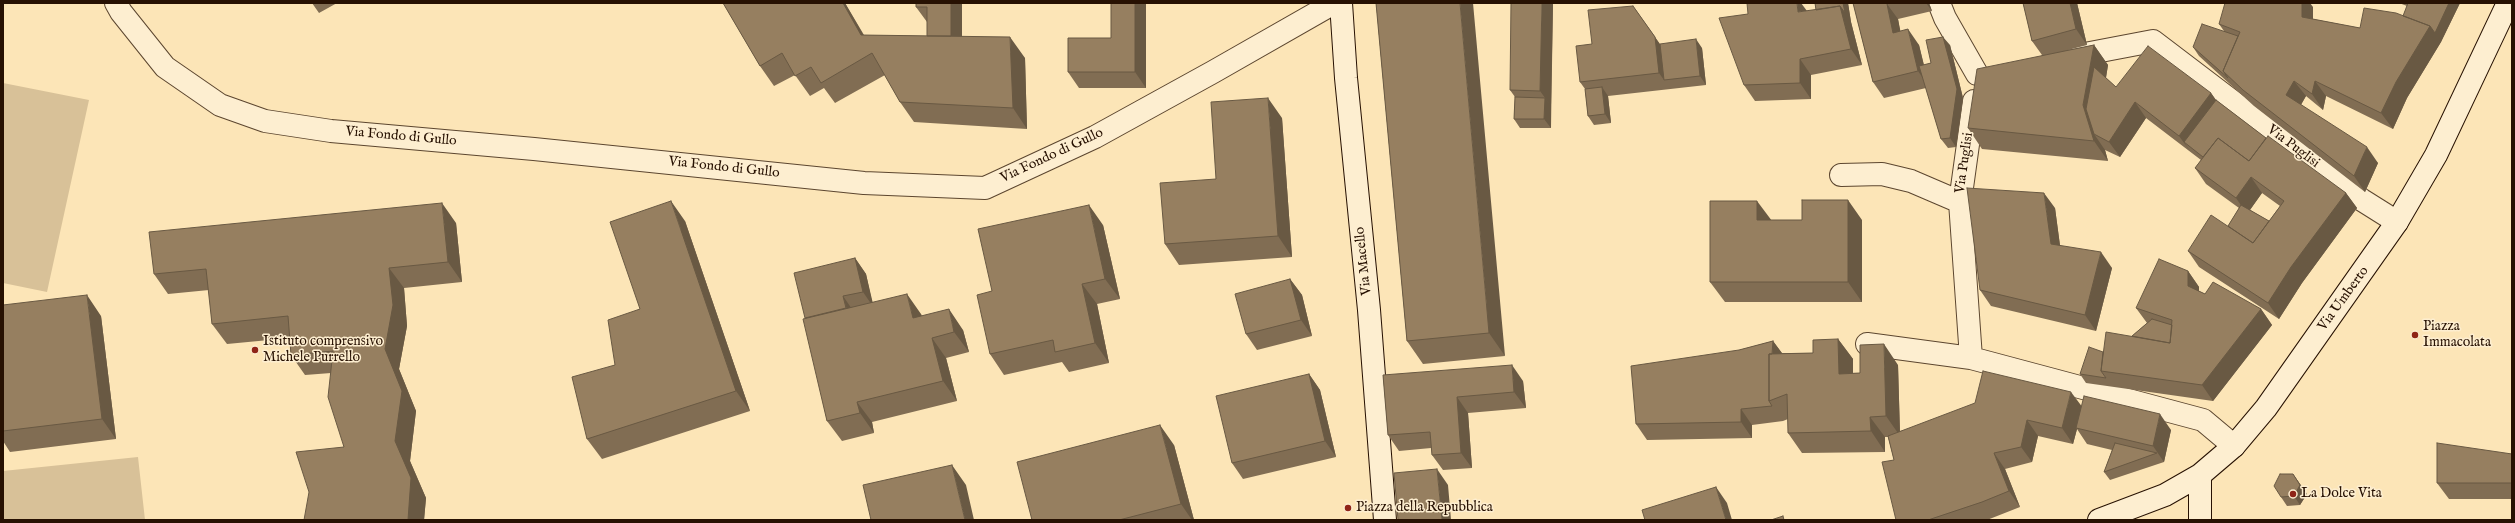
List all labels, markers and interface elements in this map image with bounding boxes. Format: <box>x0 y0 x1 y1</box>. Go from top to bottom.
street label: Via Puglisi <box>2264 122 2322 172</box>
street label: Via Fondo di Gullo <box>345 124 457 150</box>
street label: Via Fondo di Gullo <box>998 125 1106 187</box>
street label: Via Puglisi <box>1952 132 1978 194</box>
street label: Via Fondo di Gullo <box>668 154 780 182</box>
street label: Via Macello <box>1352 226 1376 296</box>
street label: Via Umberto <box>2315 263 2373 335</box>
place label: Piazza Immacolata <box>2423 319 2491 352</box>
marker: Piazza Immacolata <box>2410 330 2420 340</box>
place label: Istituto comprensivo Michele Purrello <box>263 334 383 366</box>
marker: Istituto comprensivo Michele Purrello <box>250 345 260 355</box>
place label: La Dolce Vita <box>2301 486 2382 502</box>
marker: La Dolce Vita <box>2288 489 2298 499</box>
place label: Piazza della Repubblica <box>1356 500 1493 516</box>
marker: Piazza della Repubblica <box>1343 503 1353 513</box>

